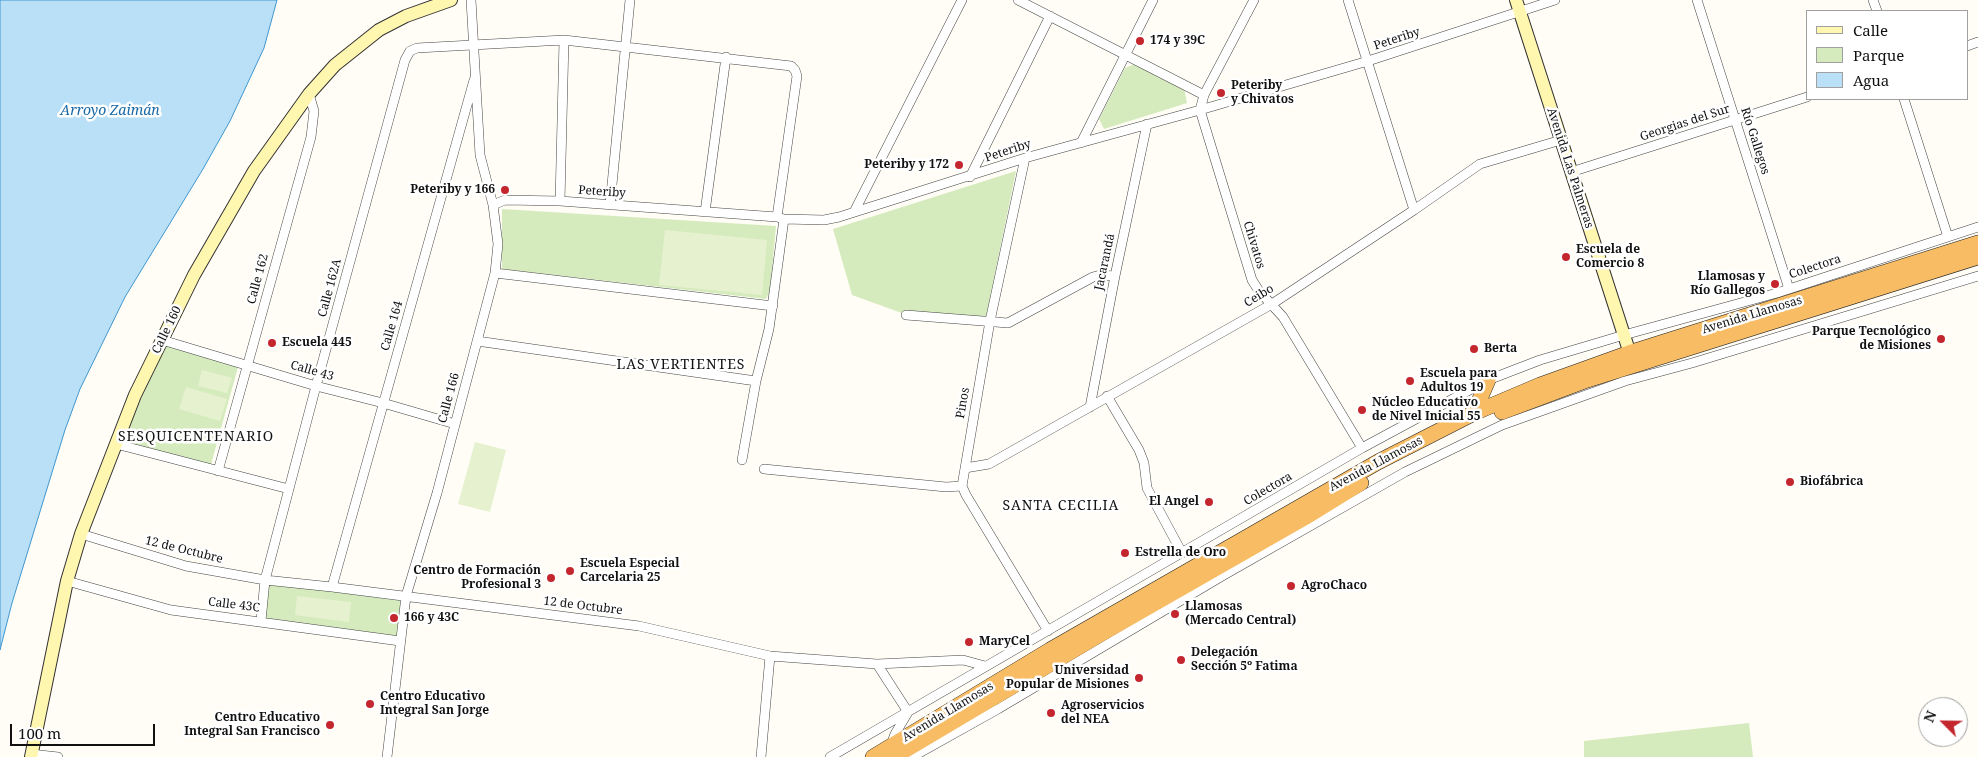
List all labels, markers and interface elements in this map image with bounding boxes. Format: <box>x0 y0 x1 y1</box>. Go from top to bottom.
legend <box>1806 10 1968 100</box>
text: Calle <box>1853 20 1888 40</box>
street label: Peteriby <box>1372 25 1422 53</box>
place label: 174 y 39C <box>1150 34 1205 48</box>
marker: 174 y 39C <box>1134 35 1146 47</box>
text: Parque <box>1853 45 1904 65</box>
text: Agua <box>1853 70 1889 90</box>
place label: Peteriby y Chivatos <box>1231 79 1294 107</box>
marker: Peteriby y Chivatos <box>1215 87 1227 99</box>
street label: Georgias del Sur <box>1638 102 1732 144</box>
water label: Arroyo Zaimán <box>60 103 160 119</box>
street label: Avenida Las Palmeras <box>1544 106 1596 230</box>
street label: Río Gallegos <box>1737 106 1773 176</box>
street label: Peteriby <box>983 137 1033 165</box>
place label: Peteriby y 172 <box>864 158 949 172</box>
marker: Peteriby y 172 <box>953 159 965 171</box>
place label: Peteriby y 166 <box>410 183 495 197</box>
street label: Peteriby <box>578 183 626 201</box>
marker: Peteriby y 166 <box>499 184 511 196</box>
street label: Chivatos <box>1240 219 1268 271</box>
street label: Jacarandá <box>1092 232 1118 292</box>
place label: Escuela de Comercio 8 <box>1576 243 1644 271</box>
marker: Escuela de Comercio 8 <box>1560 251 1572 263</box>
street label: Calle 162 <box>244 252 272 306</box>
street label: Colectora <box>1787 252 1843 282</box>
street label: Calle 162A <box>315 257 345 319</box>
place label: Llamosas y Río Gallegos <box>1690 270 1765 298</box>
marker: Llamosas y Río Gallegos <box>1769 278 1781 290</box>
street label: Ceibo <box>1242 282 1276 310</box>
street label: Avenida Llamosas <box>1700 293 1804 337</box>
street label: Calle 164 <box>378 299 406 353</box>
street label: Calle 160 <box>149 304 185 356</box>
place label: Parque Tecnológico de Misiones <box>1812 325 1931 353</box>
marker: Parque Tecnológico de Misiones <box>1935 333 1947 345</box>
place label: Escuela 445 <box>282 336 352 350</box>
marker: Escuela 445 <box>266 337 278 349</box>
place label: Berta <box>1484 342 1517 356</box>
marker: Berta <box>1468 343 1480 355</box>
district label: LAS VERTIENTES <box>615 357 747 373</box>
street label: Calle 43 <box>289 358 335 384</box>
place label: Escuela para Adultos 19 <box>1420 367 1498 395</box>
street label: Calle 166 <box>435 371 463 425</box>
marker: Escuela para Adultos 19 <box>1404 375 1416 387</box>
street label: Pinos <box>953 386 973 420</box>
place label: Núcleo Educativo de Nivel Inicial 55 <box>1372 396 1481 424</box>
marker: Núcleo Educativo de Nivel Inicial 55 <box>1356 404 1368 416</box>
district label: SESQUICENTENARIO <box>116 429 276 445</box>
street label: Avenida Llamosas <box>1327 433 1425 495</box>
street label: Colectora <box>1241 469 1295 509</box>
place label: Biofábrica <box>1800 475 1864 489</box>
marker: Biofábrica <box>1784 476 1796 488</box>
place label: El Angel <box>1149 495 1199 509</box>
marker: El Angel <box>1203 496 1215 508</box>
district label: SANTA CECILIA <box>1001 498 1121 514</box>
street label: 12 de Octubre <box>144 533 224 567</box>
place label: Estrella de Oro <box>1135 546 1226 560</box>
marker: Estrella de Oro <box>1119 547 1131 559</box>
place label: Escuela Especial Carcelaria 25 <box>580 557 680 585</box>
place label: Centro de Formación Profesional 3 <box>413 564 541 592</box>
marker: Escuela Especial Carcelaria 25 <box>564 565 576 577</box>
marker: Centro de Formación Profesional 3 <box>545 572 557 584</box>
place label: AgroChaco <box>1301 579 1367 593</box>
marker: AgroChaco <box>1285 580 1297 592</box>
street label: 12 de Octubre <box>543 594 623 618</box>
street label: Calle 43C <box>207 595 261 615</box>
place label: Llamosas (Mercado Central) <box>1185 600 1296 628</box>
marker: Llamosas (Mercado Central) <box>1169 608 1181 620</box>
place label: 166 y 43C <box>404 611 459 625</box>
marker: 166 y 43C <box>388 612 400 624</box>
place label: MaryCel <box>979 635 1030 649</box>
marker: MaryCel <box>963 636 975 648</box>
place label: Delegación Sección 5º Fatima <box>1191 646 1298 674</box>
marker: Delegación Sección 5º Fatima <box>1175 654 1187 666</box>
place label: Universidad Popular de Misiones <box>1006 664 1129 692</box>
marker: Universidad Popular de Misiones <box>1133 672 1145 684</box>
street label: Avenida Llamosas <box>900 679 996 745</box>
place label: Centro Educativo Integral San Jorge <box>380 690 489 718</box>
north arrow <box>1918 697 1968 747</box>
marker: Centro Educativo Integral San Jorge <box>364 698 376 710</box>
place label: Agroservicios del NEA <box>1061 699 1144 727</box>
marker: Agroservicios del NEA <box>1045 707 1057 719</box>
text: N <box>1919 708 1941 725</box>
place label: Centro Educativo Integral San Francisco <box>184 711 320 739</box>
scale bar <box>12 714 158 746</box>
marker: Centro Educativo Integral San Francisco <box>324 719 336 731</box>
text: 100 m <box>18 723 61 743</box>

